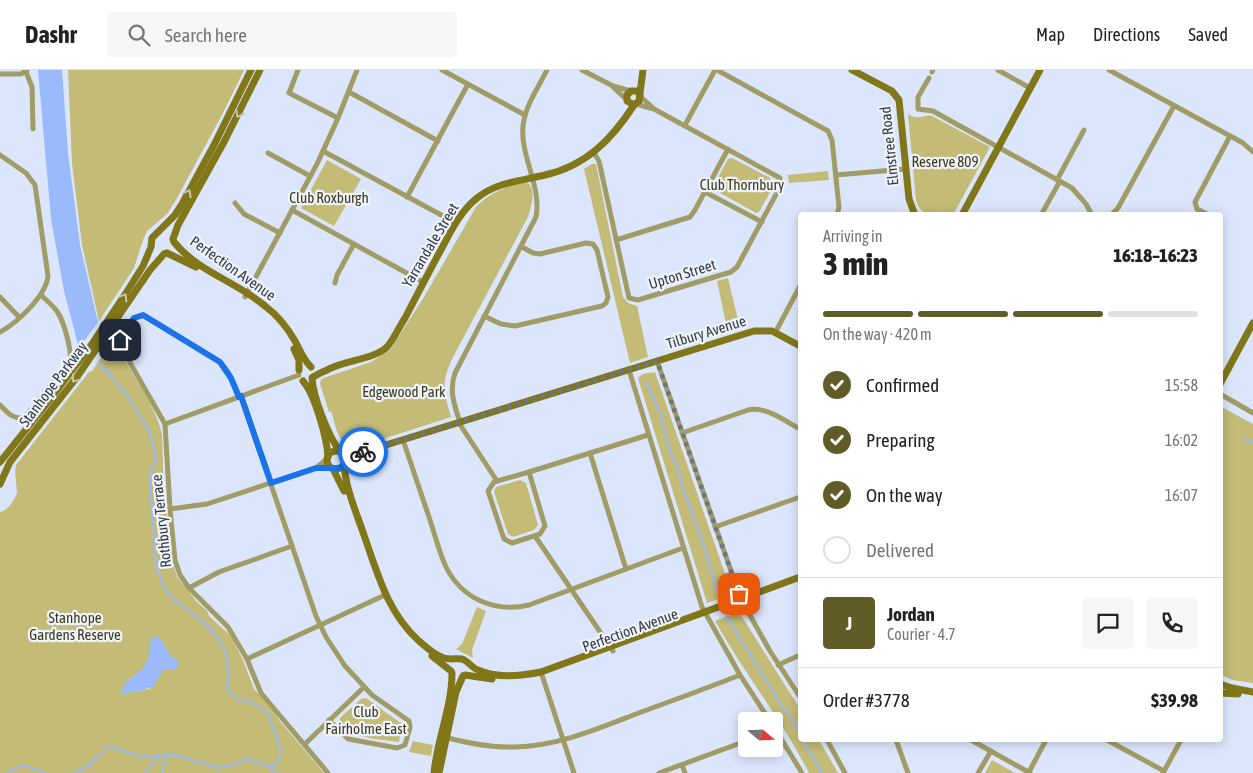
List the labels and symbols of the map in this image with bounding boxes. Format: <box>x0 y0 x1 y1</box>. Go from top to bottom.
street label: Elmstree Road <box>876 106 902 186</box>
one-way arrow <box>235 109 245 118</box>
park label: Reserve 809 <box>912 153 978 170</box>
park label: Club Thornbury <box>700 176 784 193</box>
one-way arrow <box>181 189 191 198</box>
park label: Club Roxburgh <box>289 189 369 206</box>
street label: Yarrandale Street <box>398 200 462 290</box>
street label: Perfection Avenue <box>187 232 279 304</box>
street label: Upton Street <box>646 256 718 292</box>
one-way arrow <box>117 293 127 302</box>
street label: Tilbury Avenue <box>664 312 748 352</box>
pin <box>99 319 141 361</box>
street label: Stanhope Parkway <box>15 338 91 430</box>
one-way arrow <box>72 373 81 383</box>
park label: Edgewood Park <box>362 383 446 400</box>
courier <box>338 427 388 477</box>
street label: Rothbury Terrace <box>148 473 174 568</box>
pin <box>718 573 760 615</box>
street label: Perfection Avenue <box>580 605 680 655</box>
park label: Stanhope Gardens Reserve <box>29 609 121 643</box>
park label: Club Fairholme East <box>325 703 407 737</box>
north arrow <box>738 712 782 758</box>

